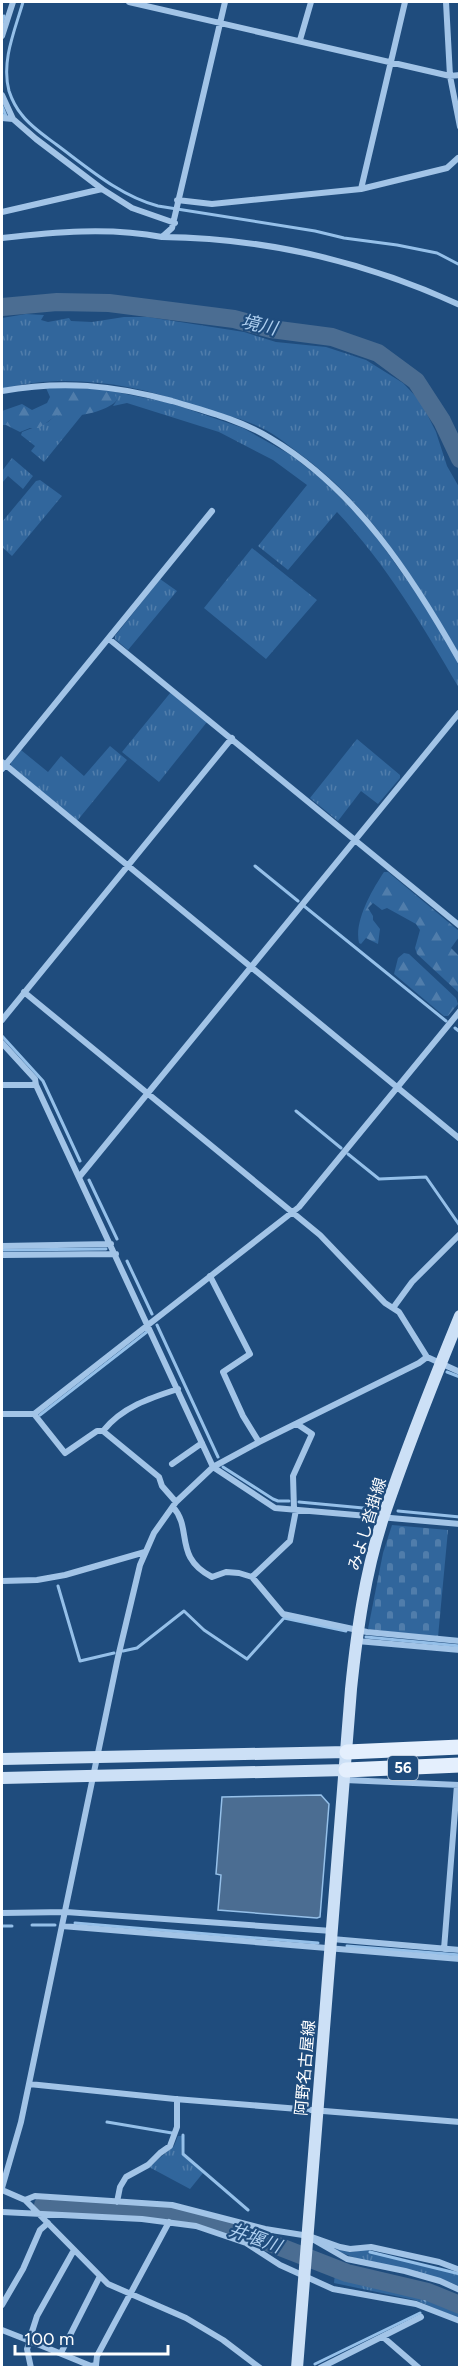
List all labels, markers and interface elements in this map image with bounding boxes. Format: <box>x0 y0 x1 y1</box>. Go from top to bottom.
water label: 境川 <box>239 310 281 340</box>
street label: みよし沓掛線 <box>344 1475 390 1573</box>
road number: 56 <box>388 1756 418 1780</box>
street label: 阿野名古屋線 <box>291 2019 319 2117</box>
water label: 井堰川 <box>226 2218 286 2258</box>
scale bar <box>15 2318 168 2356</box>
text: 100 m <box>24 2328 74 2350</box>

